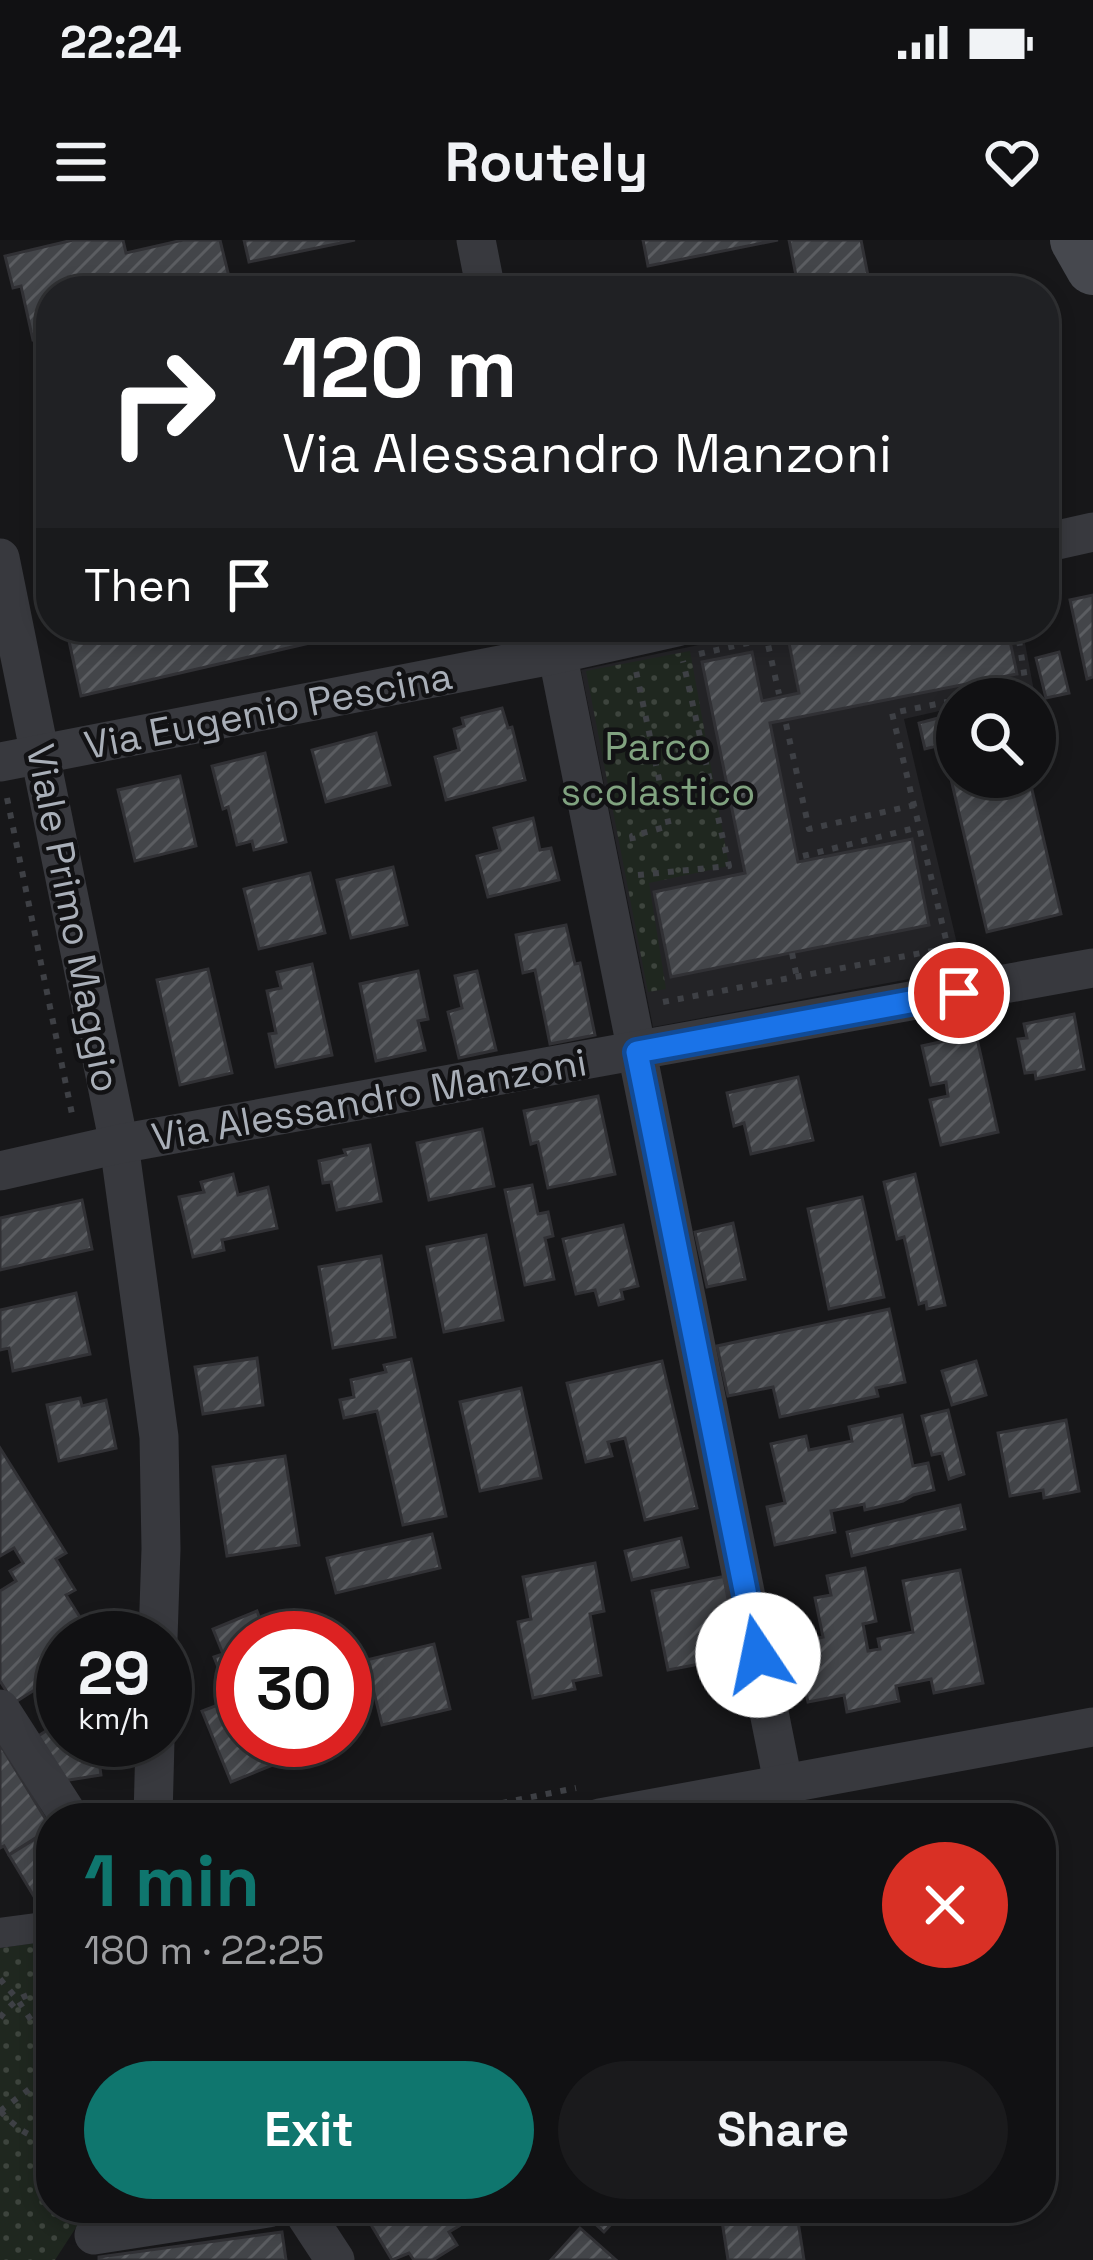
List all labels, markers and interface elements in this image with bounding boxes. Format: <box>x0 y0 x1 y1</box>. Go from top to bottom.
text: 22:24 <box>60 14 182 71</box>
text: Routely <box>445 128 648 197</box>
icon: menu <box>48 129 114 195</box>
icon: heart <box>979 129 1045 195</box>
text: 120 m <box>282 314 517 422</box>
icon: right <box>84 324 240 480</box>
text: Via Alessandro Manzoni <box>282 419 892 488</box>
icon: arrive <box>216 552 282 618</box>
text: Then <box>84 557 192 614</box>
street label: Via Eugenio Pescina <box>80 651 456 770</box>
map controls <box>936 678 1056 798</box>
button: search <box>936 678 1056 798</box>
park label: Parco scolastico <box>561 722 755 816</box>
street label: Viale Primo Maggio <box>16 740 131 1096</box>
pin <box>908 942 1010 1044</box>
icon: arrive <box>926 960 992 1026</box>
street label: Via Alessandro Manzoni <box>148 1037 590 1162</box>
position arrow <box>695 1592 821 1718</box>
speed limit sign: 30 <box>216 1611 372 1767</box>
text: 29 <box>78 1635 150 1712</box>
text: km/h <box>78 1699 150 1738</box>
text: 1 min <box>84 1835 260 1927</box>
button: close <box>882 1842 1008 1968</box>
text: 180 m · 22:25 <box>84 1926 324 1975</box>
button: Exit <box>84 2061 534 2199</box>
button: Share <box>558 2061 1008 2199</box>

